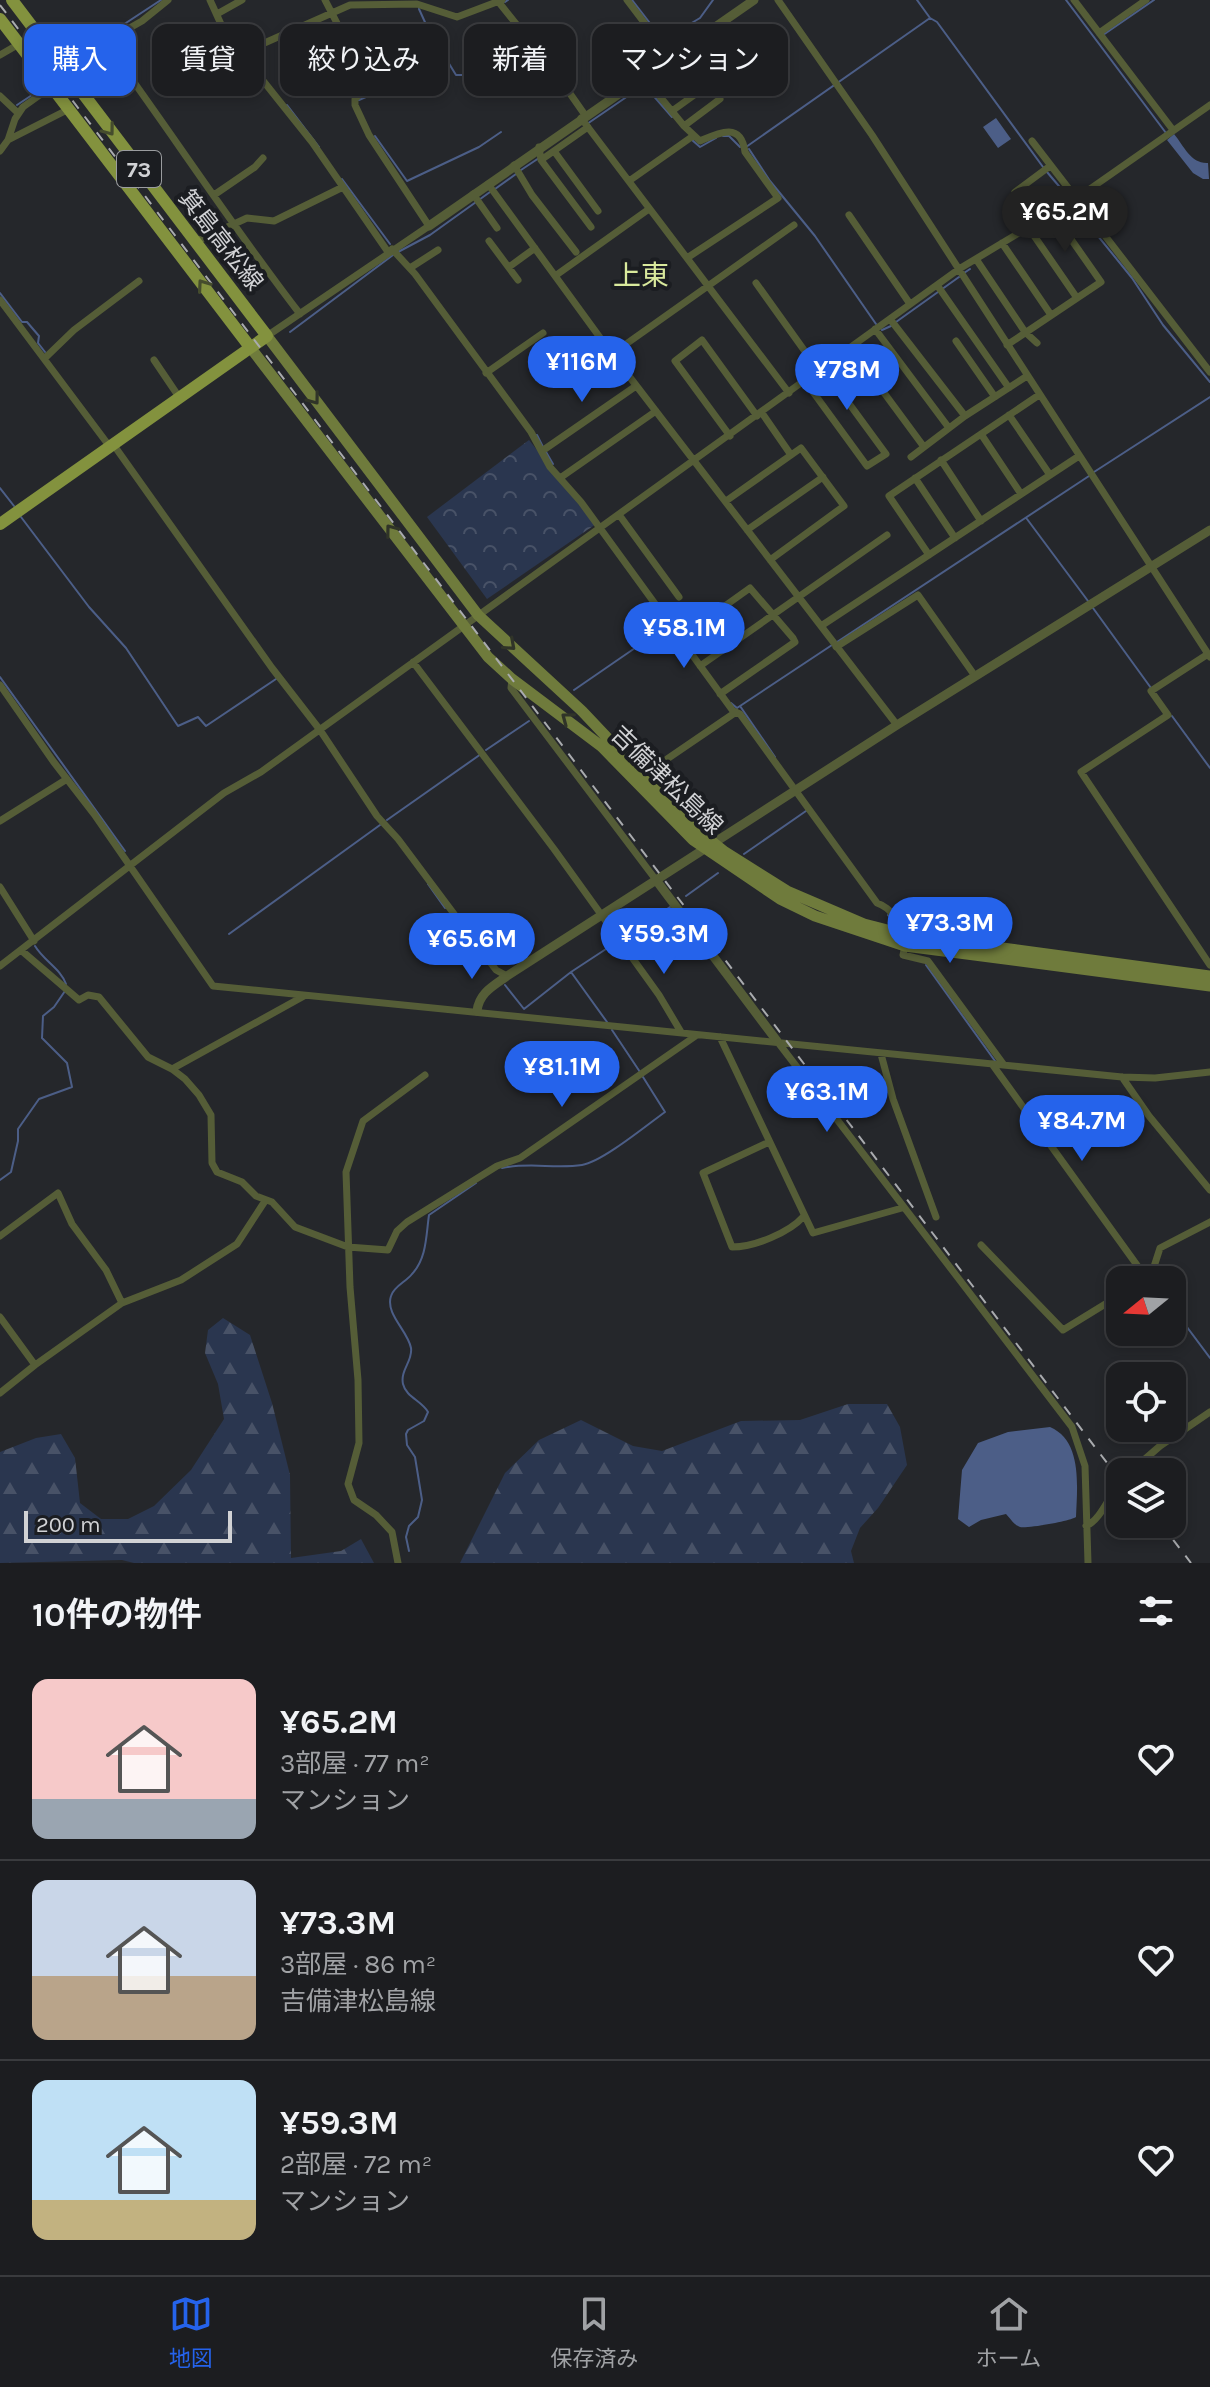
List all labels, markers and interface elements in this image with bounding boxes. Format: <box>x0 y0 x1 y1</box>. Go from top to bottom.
chip: 購入 <box>24 24 136 96</box>
chip: 賃貸 <box>152 24 264 96</box>
chip: 絞り込み <box>280 24 448 96</box>
chip: 新着 <box>464 24 576 96</box>
chip: マンション <box>592 24 788 96</box>
one-way arrow <box>99 121 113 135</box>
road number: 73 <box>117 151 161 187</box>
street label: 箕島高松線 <box>173 184 269 296</box>
pin: ¥65.2M <box>1000 186 1130 254</box>
text: ¥65.2M <box>1020 196 1110 227</box>
district label: 上東 <box>613 259 669 292</box>
one-way arrow <box>199 280 213 294</box>
pin: ¥116M <box>526 336 638 404</box>
pin: ¥78M <box>800 344 894 412</box>
text: ¥116M <box>546 346 618 377</box>
text: ¥78M <box>813 354 881 385</box>
one-way arrow <box>304 390 318 405</box>
one-way arrow <box>386 524 400 539</box>
pin: ¥58.1M <box>619 602 749 670</box>
text: ¥58.1M <box>642 612 726 643</box>
one-way arrow <box>501 636 516 650</box>
one-way arrow <box>561 714 576 728</box>
street label: 吉備津松島線 <box>605 720 729 840</box>
pin: ¥73.3M <box>885 897 1015 965</box>
text: ¥73.3M <box>906 907 994 938</box>
pin: ¥59.3M <box>599 908 729 976</box>
pin: ¥65.6M <box>407 913 537 981</box>
text: ¥59.3M <box>619 918 709 949</box>
text: ¥65.6M <box>427 923 517 954</box>
pin: ¥81.1M <box>497 1041 627 1109</box>
text: ¥81.1M <box>523 1051 601 1082</box>
pin: ¥63.1M <box>762 1066 892 1134</box>
text: ¥63.1M <box>785 1076 869 1107</box>
pin: ¥84.7M <box>1017 1095 1147 1163</box>
text: ¥84.7M <box>1038 1105 1126 1136</box>
north arrow <box>1106 1266 1186 1346</box>
map controls <box>1106 1266 1186 1538</box>
button: locate <box>1106 1362 1186 1442</box>
button: layers <box>1106 1458 1186 1538</box>
scale bar <box>24 1507 232 1543</box>
text: 200 m <box>36 1512 101 1538</box>
icon: filters <box>1134 1589 1178 1633</box>
text: 10件の物件 <box>32 1595 202 1635</box>
text: ¥65.2M <box>280 1702 398 1742</box>
icon: home <box>96 1711 192 1807</box>
icon: heart <box>1134 1737 1178 1781</box>
text: 3部屋 · 77 m² <box>280 1748 430 1779</box>
text: マンション <box>280 1785 410 1816</box>
text: ¥73.3M <box>280 1903 396 1943</box>
icon: home <box>96 1912 192 2008</box>
icon: heart <box>1134 1938 1178 1982</box>
text: 3部屋 · 86 m² <box>280 1949 436 1980</box>
text: 吉備津松島線 <box>280 1986 436 2017</box>
text: ¥59.3M <box>280 2103 399 2143</box>
icon: home <box>96 2112 192 2208</box>
icon: heart <box>1134 2138 1178 2182</box>
text: 2部屋 · 72 m² <box>280 2149 432 2180</box>
text: マンション <box>280 2186 410 2217</box>
tab: 地図 <box>169 2292 213 2372</box>
tab: 保存済み <box>550 2292 638 2372</box>
tab: ホーム <box>976 2292 1041 2372</box>

